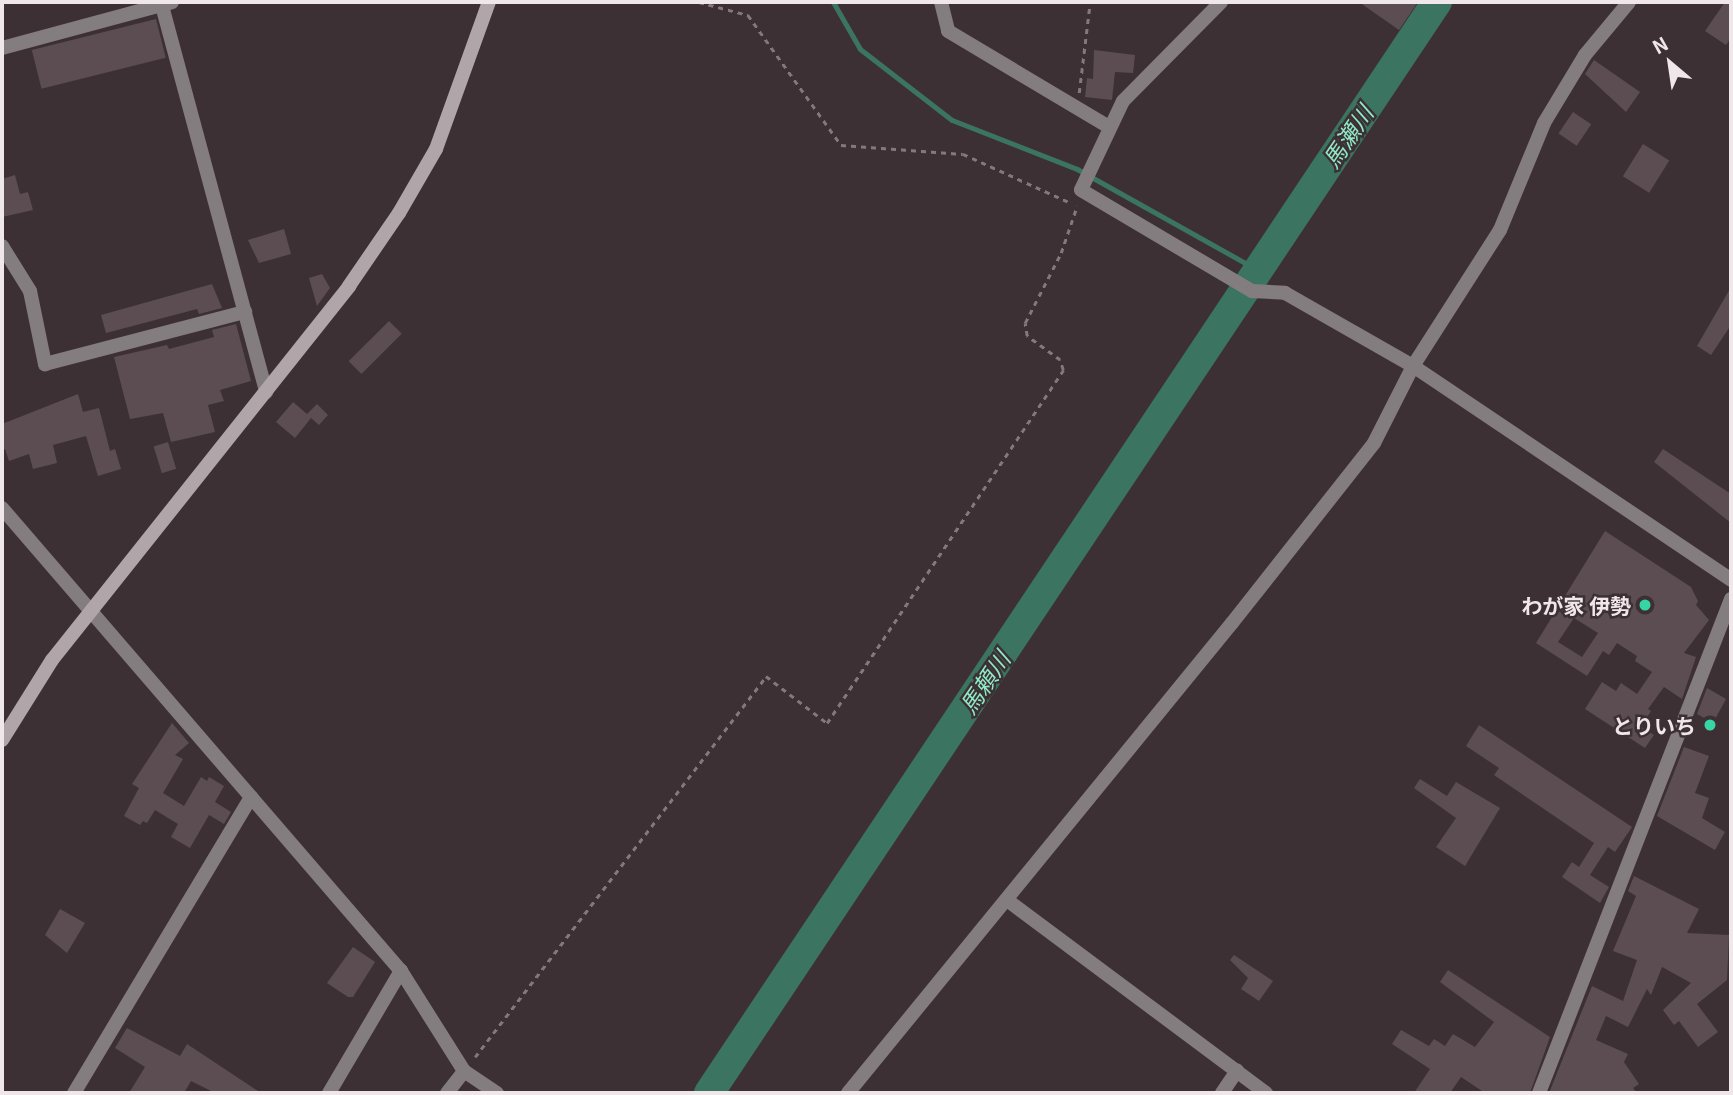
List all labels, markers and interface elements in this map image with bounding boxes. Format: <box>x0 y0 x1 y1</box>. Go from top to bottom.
north arrow <box>1635 28 1705 98</box>
text: N <box>1647 29 1672 59</box>
water label: 馬瀬川 <box>1316 100 1378 172</box>
place label: わが家 伊勢 <box>1521 592 1631 618</box>
marker: わが家 伊勢 <box>1637 597 1653 613</box>
water label: 馬頼川 <box>953 646 1015 718</box>
place label: とりいち <box>1612 712 1696 738</box>
marker: とりいち <box>1702 717 1718 733</box>

